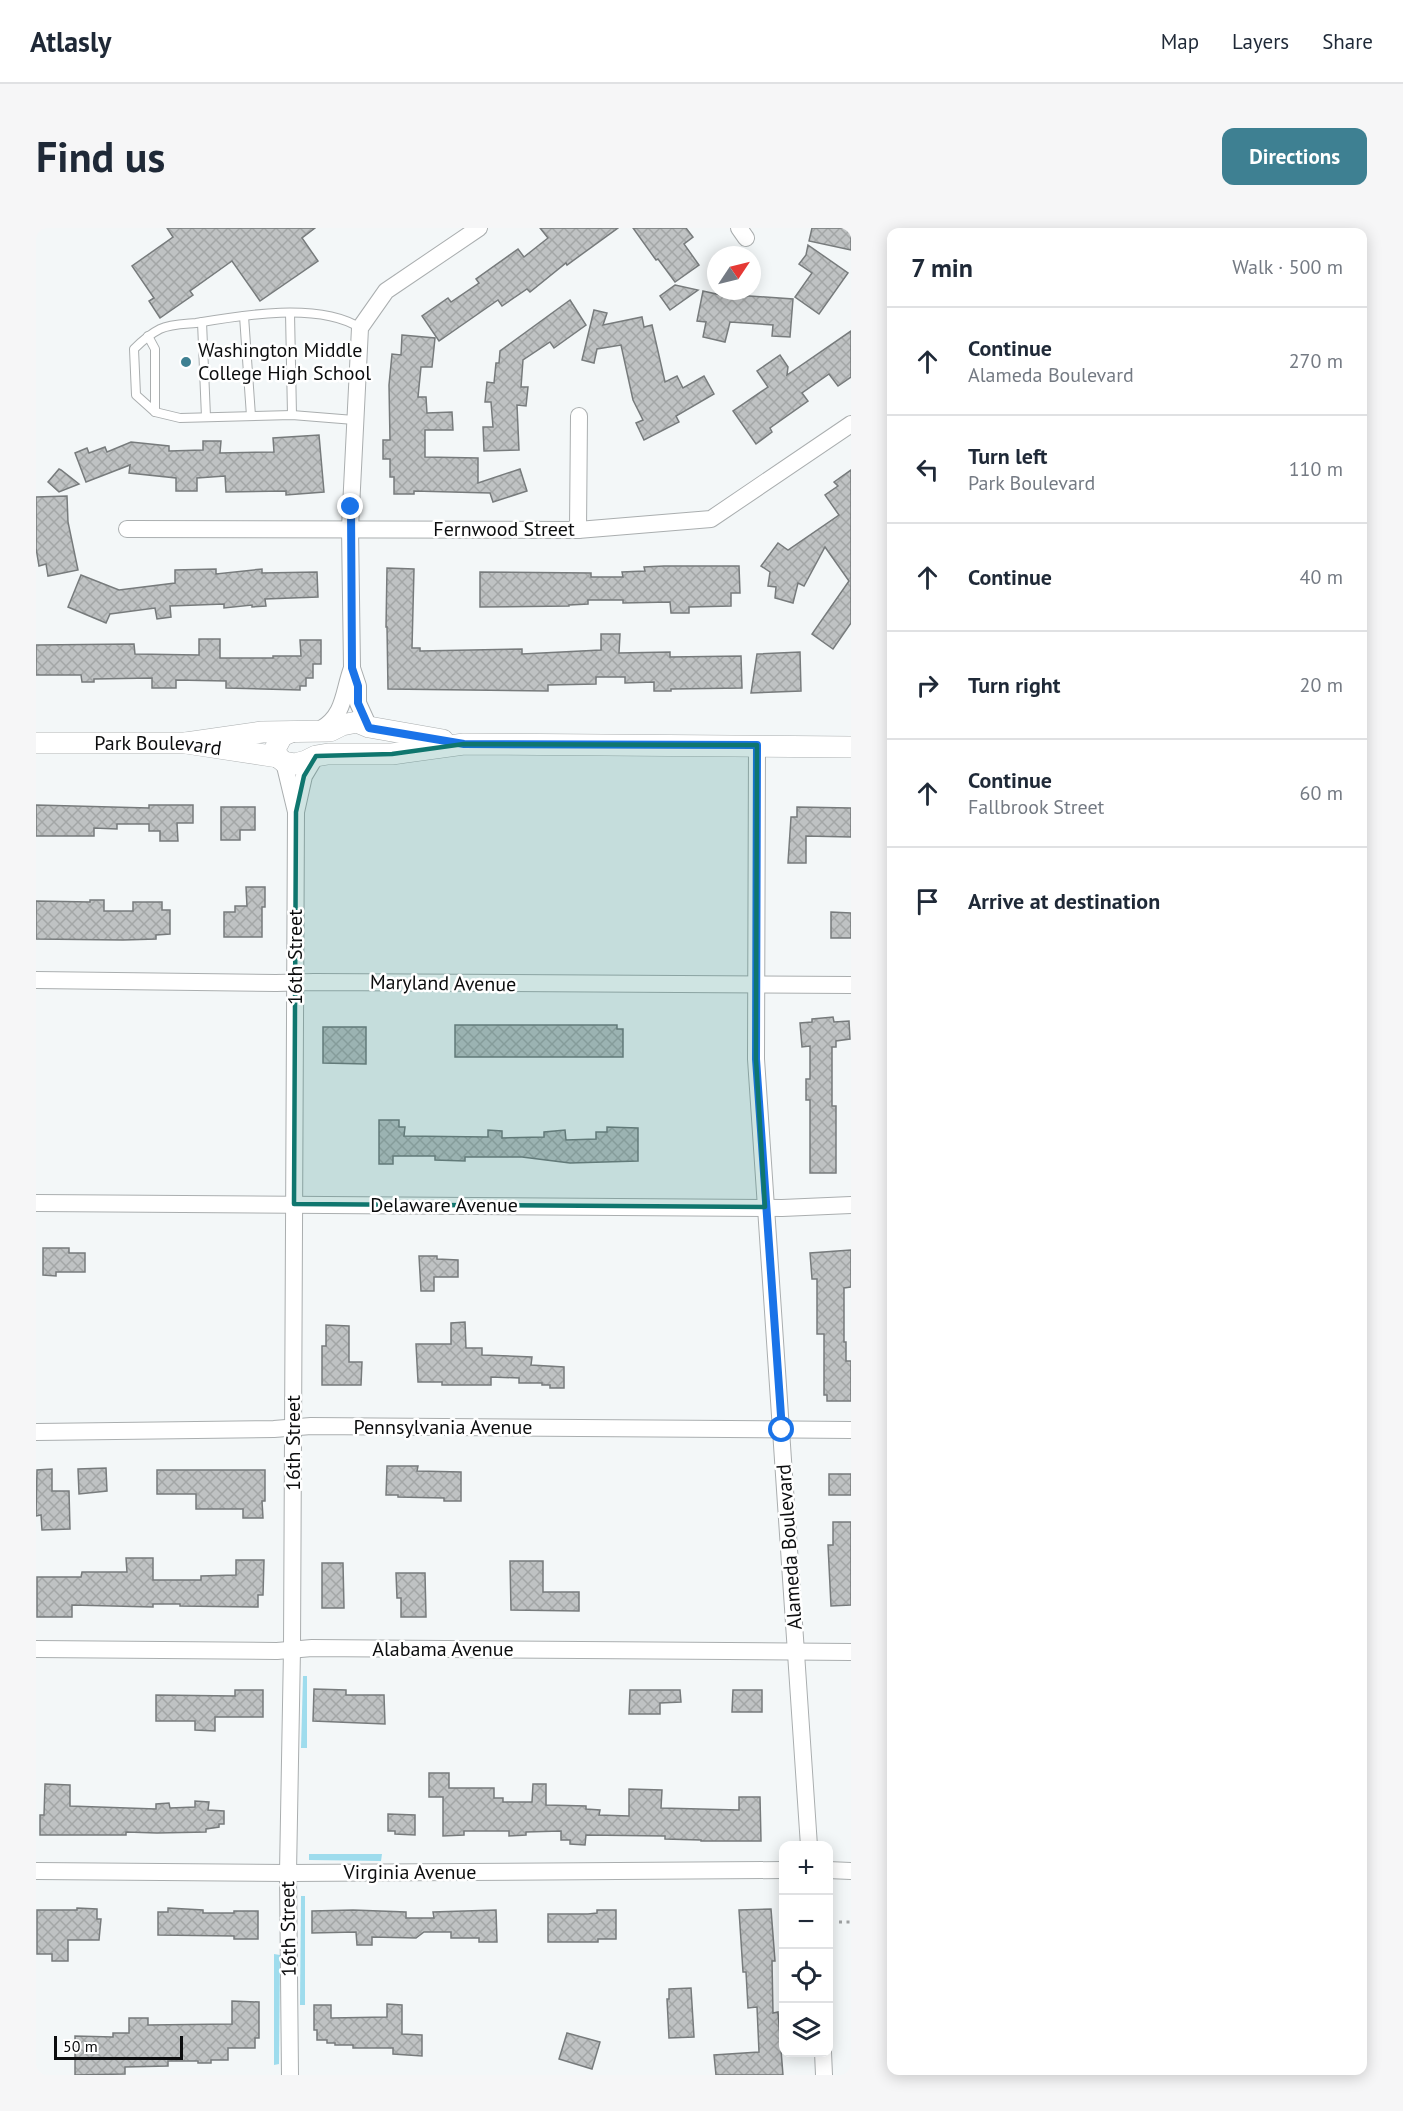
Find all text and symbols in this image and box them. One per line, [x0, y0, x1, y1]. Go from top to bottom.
text: Atlasly [30, 23, 112, 60]
text: Map [1161, 28, 1199, 55]
text: Layers [1232, 28, 1289, 55]
text: Share [1322, 28, 1373, 55]
button: Directions [1222, 128, 1367, 185]
text: Find us [36, 129, 165, 184]
north arrow [707, 246, 761, 300]
text: 7 min [911, 251, 973, 284]
text: Walk · 500 m [1232, 254, 1343, 280]
text: Continue [968, 334, 1052, 362]
place label: Washington Middle College High School [198, 337, 371, 386]
icon: ahead [911, 345, 944, 378]
text: 270 m [1289, 348, 1343, 374]
marker: Washington Middle College High School [179, 355, 193, 369]
text: Alameda Boulevard [968, 362, 1134, 388]
text: Turn left [968, 442, 1048, 470]
icon: left [911, 453, 944, 486]
text: 110 m [1289, 456, 1343, 482]
text: Park Boulevard [968, 470, 1095, 496]
route end [337, 493, 363, 519]
street label: Fernwood Street [433, 516, 575, 542]
icon: ahead [911, 561, 944, 594]
text: Continue [968, 563, 1052, 591]
text: 40 m [1300, 564, 1343, 590]
icon: right [911, 669, 944, 702]
text: Turn right [968, 671, 1060, 699]
text: 20 m [1300, 672, 1343, 698]
street label: Park Boulevard [94, 730, 223, 761]
text: Continue [968, 766, 1052, 794]
icon: ahead [911, 777, 944, 810]
text: 60 m [1300, 780, 1343, 806]
text: Fallbrook Street [968, 794, 1104, 820]
icon: arrive [911, 885, 944, 918]
text: Arrive at destination [968, 887, 1160, 915]
street label: 16th Street [282, 909, 308, 1005]
street label: Maryland Avenue [370, 969, 516, 997]
street label: Delaware Avenue [370, 1192, 518, 1218]
street label: 16th Street [280, 1395, 306, 1491]
street label: Pennsylvania Avenue [353, 1414, 533, 1440]
route start [768, 1416, 794, 1442]
street label: Alameda Boulevard [770, 1463, 808, 1631]
street label: Alabama Avenue [372, 1636, 514, 1662]
map controls [779, 1841, 833, 2057]
button: + [779, 1841, 833, 1895]
street label: Virginia Avenue [343, 1859, 477, 1885]
street label: 16th Street [274, 1881, 302, 1977]
button: − [779, 1895, 833, 1949]
button: locate [779, 1949, 833, 2003]
button: layers [779, 2003, 833, 2057]
scale bar [54, 2033, 183, 2060]
text: 50 m [63, 2036, 98, 2056]

